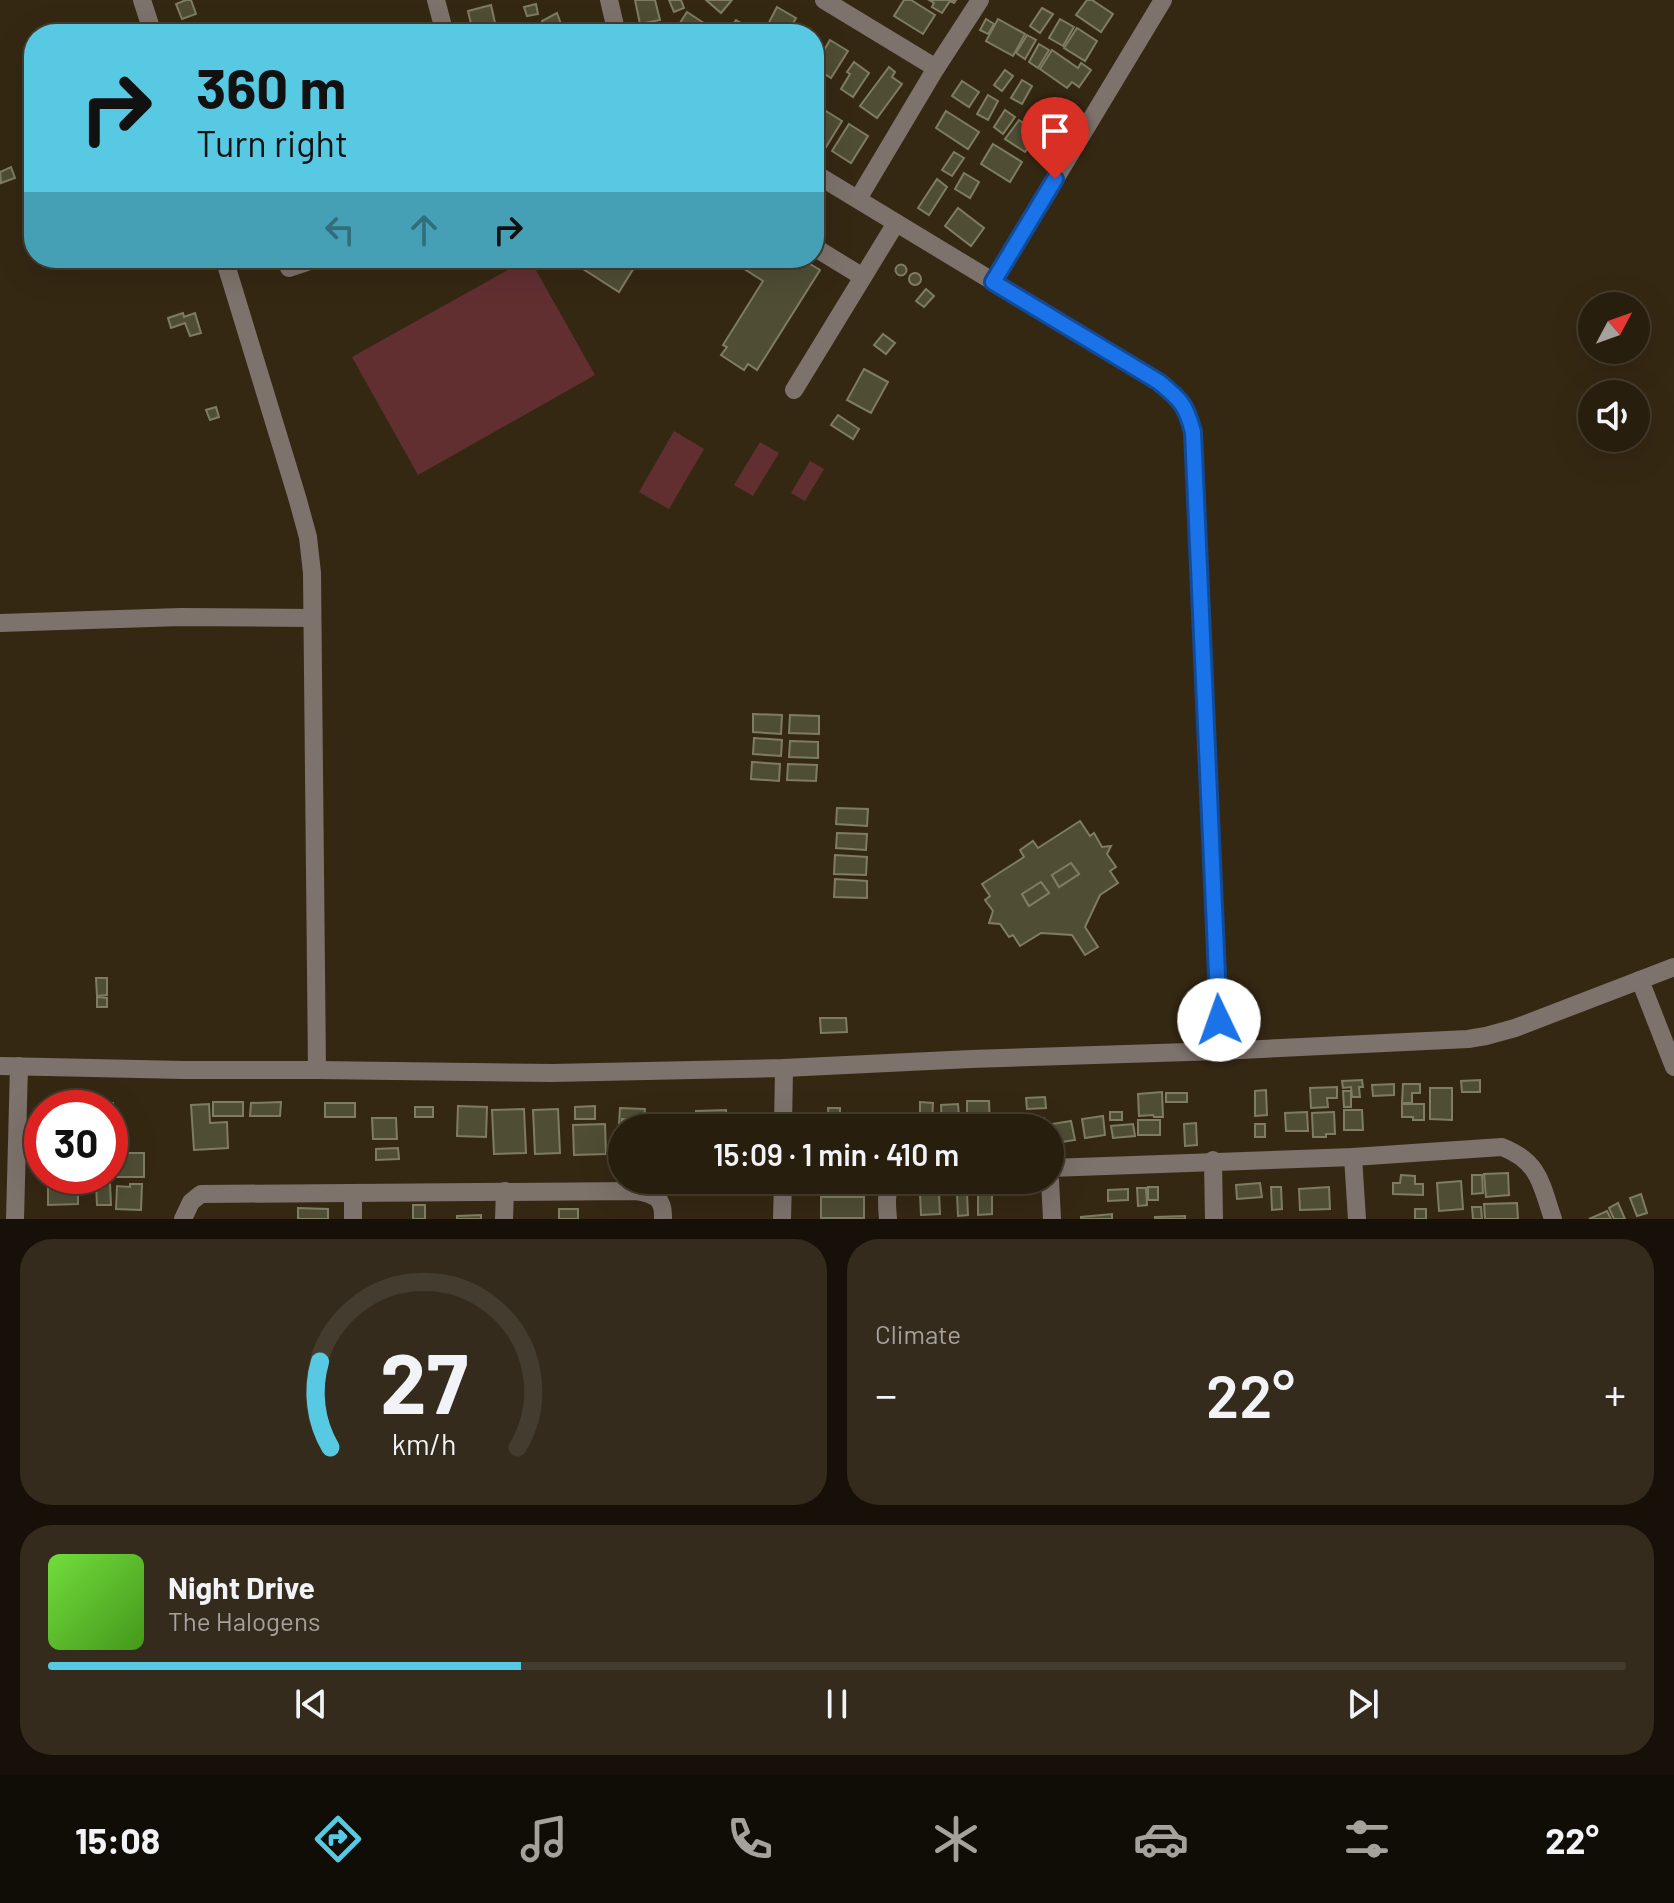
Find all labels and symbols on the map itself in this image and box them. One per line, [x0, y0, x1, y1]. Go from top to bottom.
pin [1021, 97, 1089, 179]
north arrow [1578, 292, 1650, 364]
position arrow [1177, 978, 1261, 1062]
speed limit sign: 30 [24, 1090, 128, 1194]

